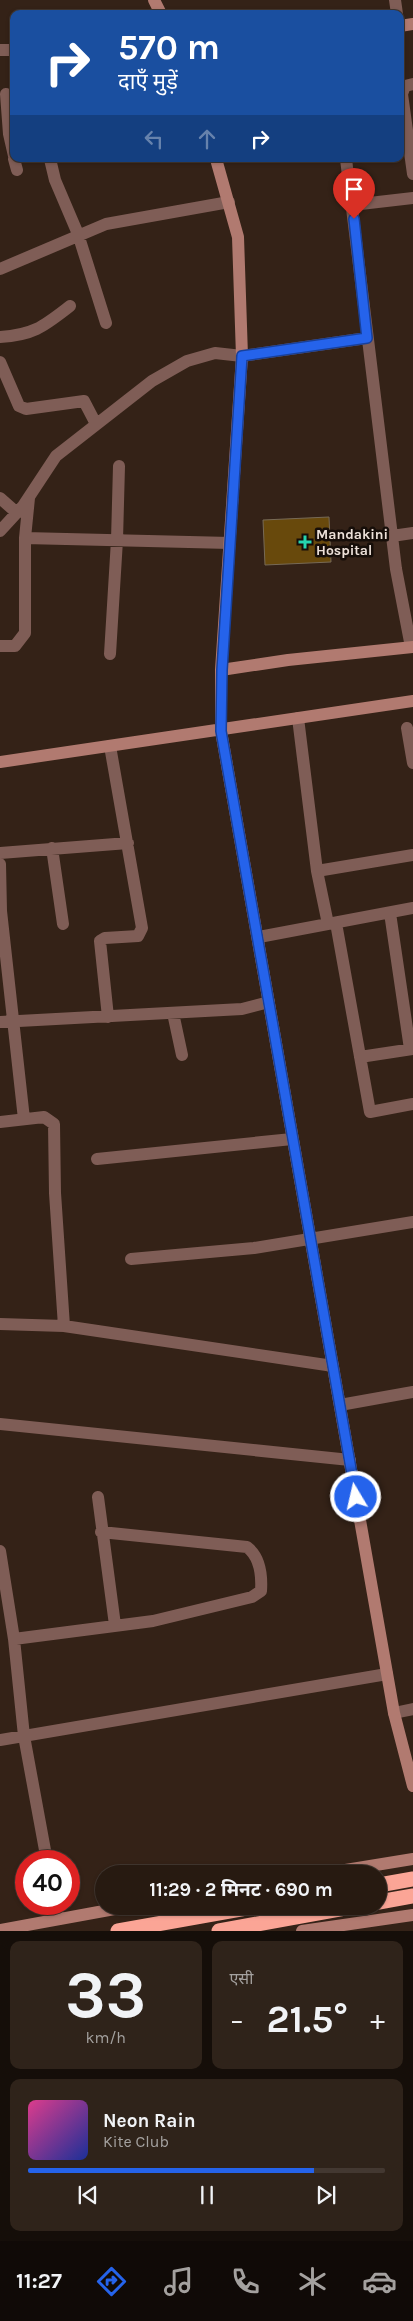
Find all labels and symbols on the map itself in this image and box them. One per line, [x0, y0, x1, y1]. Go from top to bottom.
pin [333, 168, 375, 219]
place label: Mandakini Hospital [316, 526, 388, 559]
marker: Mandakini Hospital [298, 535, 312, 549]
position arrow [329, 1470, 381, 1522]
speed limit sign: 40 [15, 1850, 80, 1915]

